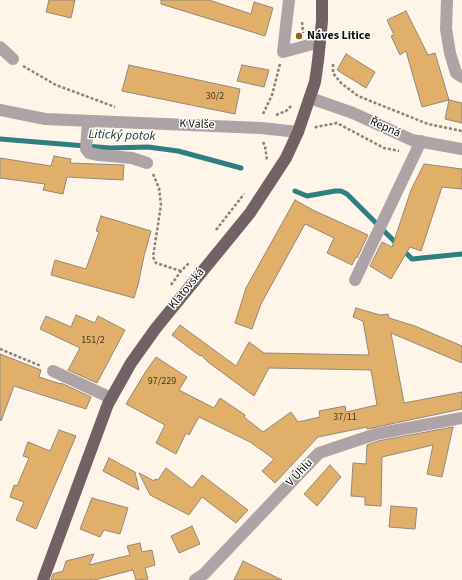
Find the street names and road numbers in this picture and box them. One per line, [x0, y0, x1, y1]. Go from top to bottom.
street label: Řepná [367, 115, 403, 141]
street label: K Valše [179, 117, 215, 133]
street label: Klatovská [166, 266, 208, 312]
street label: V Úhlu [284, 456, 316, 490]

